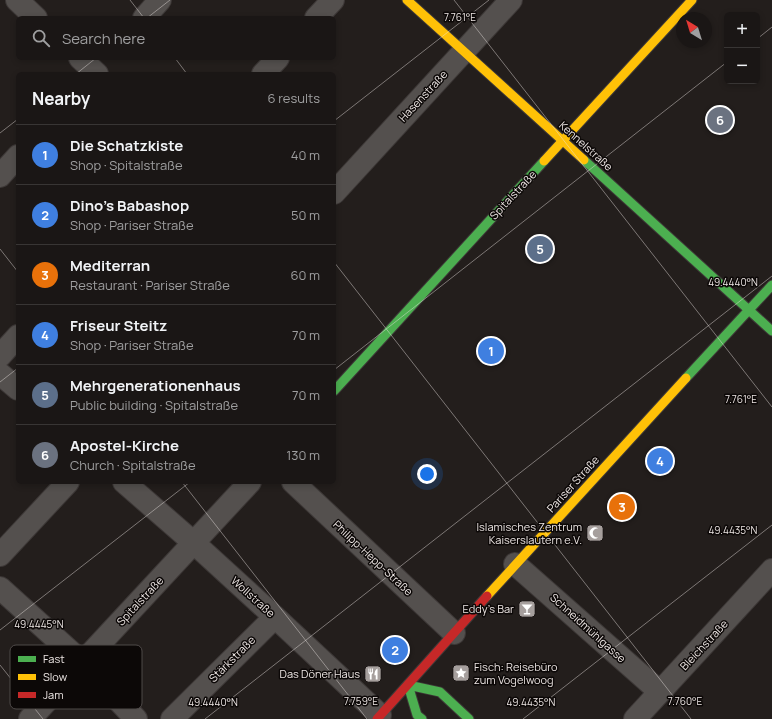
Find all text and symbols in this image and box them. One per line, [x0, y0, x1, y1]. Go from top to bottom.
text: 7.761°E [444, 10, 476, 24]
north arrow [676, 12, 712, 48]
map controls [724, 12, 760, 84]
button: + [724, 12, 760, 48]
search box [16, 16, 336, 60]
icon: search [30, 27, 52, 49]
text: Search here [62, 28, 145, 49]
button: − [724, 48, 760, 84]
street label: Hasenstraße [395, 66, 451, 125]
text: Nearby [32, 87, 90, 110]
text: 6 results [268, 89, 320, 107]
pin: 6 [707, 105, 733, 135]
street label: Kennelstraße [556, 117, 617, 174]
text: Die Schatzkiste [70, 135, 183, 156]
text: 1 [42, 146, 48, 164]
text: 40 m [291, 146, 320, 164]
text: Shop · Spitalstraße [70, 156, 183, 174]
street label: Spitalstraße [486, 166, 540, 222]
text: Dino's Babashop [70, 195, 189, 216]
text: 2 [41, 206, 49, 224]
text: 50 m [291, 206, 320, 224]
text: Shop · Pariser Straße [70, 216, 194, 234]
pin: 5 [527, 234, 553, 264]
text: Mediterran [70, 255, 150, 276]
text: 3 [41, 266, 49, 284]
text: 60 m [290, 266, 320, 284]
text: 49.4440°N [708, 275, 758, 289]
text: Restaurant · Pariser Straße [70, 276, 230, 294]
text: Friseur Steitz [70, 315, 167, 336]
text: 4 [41, 326, 49, 344]
text: 70 m [292, 326, 320, 344]
text: Shop · Pariser Straße [70, 336, 194, 354]
pin: 1 [478, 336, 504, 366]
text: Mehrgenerationenhaus [70, 375, 241, 396]
text: 5 [41, 386, 49, 404]
text: 70 m [292, 386, 320, 404]
text: 7.761°E [725, 392, 757, 406]
text: Public building · Spitalstraße [70, 396, 238, 414]
text: Apostel-Kirche [70, 435, 179, 456]
text: 6 [41, 446, 49, 464]
text: 130 m [286, 446, 320, 464]
pin: 4 [647, 446, 673, 476]
street label: Pariser Straße [543, 452, 602, 515]
text: Church · Spitalstraße [70, 456, 196, 474]
your location [417, 464, 437, 484]
pin: 3 [609, 492, 635, 522]
street label: Philipp-Hepp-Straße [330, 517, 417, 599]
place label: Islamisches Zentrum Kaiserslautern e.V. [476, 519, 582, 547]
mosque icon: Islamisches Zentrum Kaiserslautern e.V. [585, 523, 605, 543]
text: 49.4435°N [709, 523, 758, 537]
street label: Spitalstraße [113, 572, 167, 628]
street label: Wollstraße [228, 573, 279, 621]
street label: Schneidmühlgasse [547, 590, 630, 666]
bar icon: Eddy's Bar [517, 599, 537, 619]
place label: Eddy's Bar [463, 601, 514, 616]
street label: Bleichstraße [676, 616, 731, 673]
text: 49.4445°N [14, 617, 64, 631]
street label: Stärkstraße [205, 632, 258, 685]
pin: 2 [382, 635, 408, 665]
legend [10, 645, 142, 709]
text: Fast [43, 651, 65, 666]
place label: Fisch: Reisebüro zum Vogelwoog [474, 659, 558, 687]
place icon: Fisch: Reisebüro zum Vogelwoog [451, 663, 471, 683]
restaurant icon: Das Döner Haus [363, 664, 383, 684]
place label: Das Döner Haus [280, 666, 360, 681]
text: Slow [43, 669, 68, 684]
text: Jam [43, 687, 64, 702]
text: 7.759°E [344, 694, 378, 708]
text: 7.760°E [668, 694, 703, 708]
text: 49.4440°N [188, 695, 238, 709]
text: 49.4435°N [507, 695, 556, 709]

